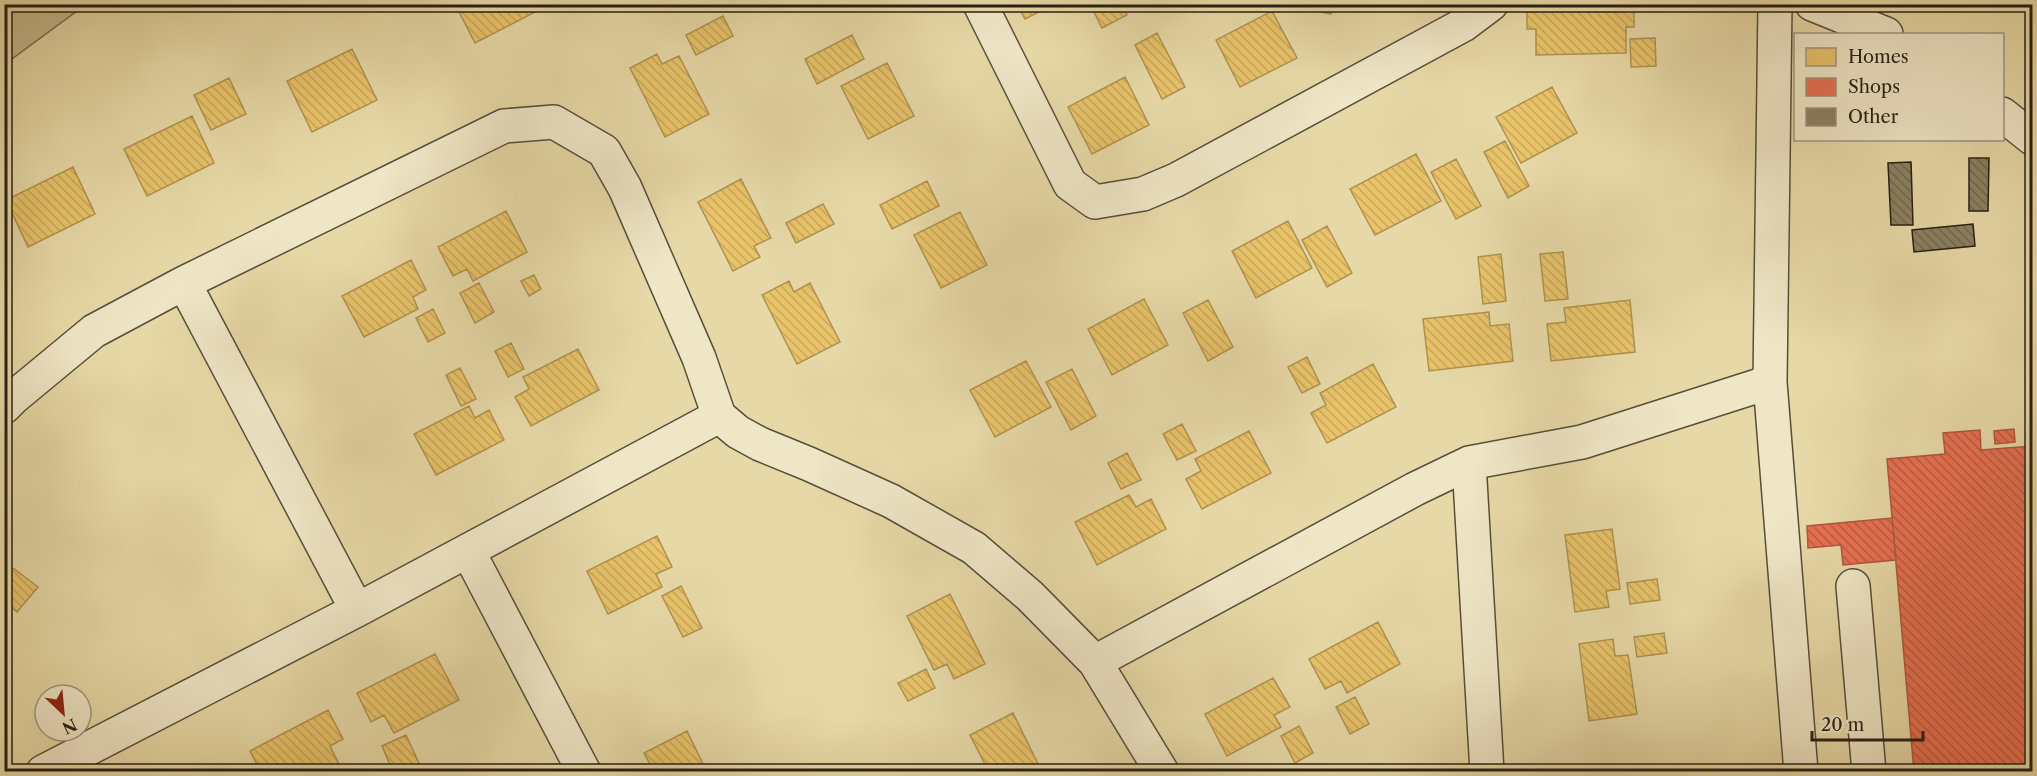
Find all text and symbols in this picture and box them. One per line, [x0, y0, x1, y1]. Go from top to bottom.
legend [1794, 33, 2004, 141]
text: Homes [1848, 46, 1909, 68]
text: Shops [1848, 76, 1900, 98]
text: Other [1848, 106, 1899, 128]
north arrow [33, 683, 93, 743]
scale bar [1812, 704, 1923, 742]
text: N [59, 714, 80, 739]
text: 20 m [1821, 714, 1865, 736]

